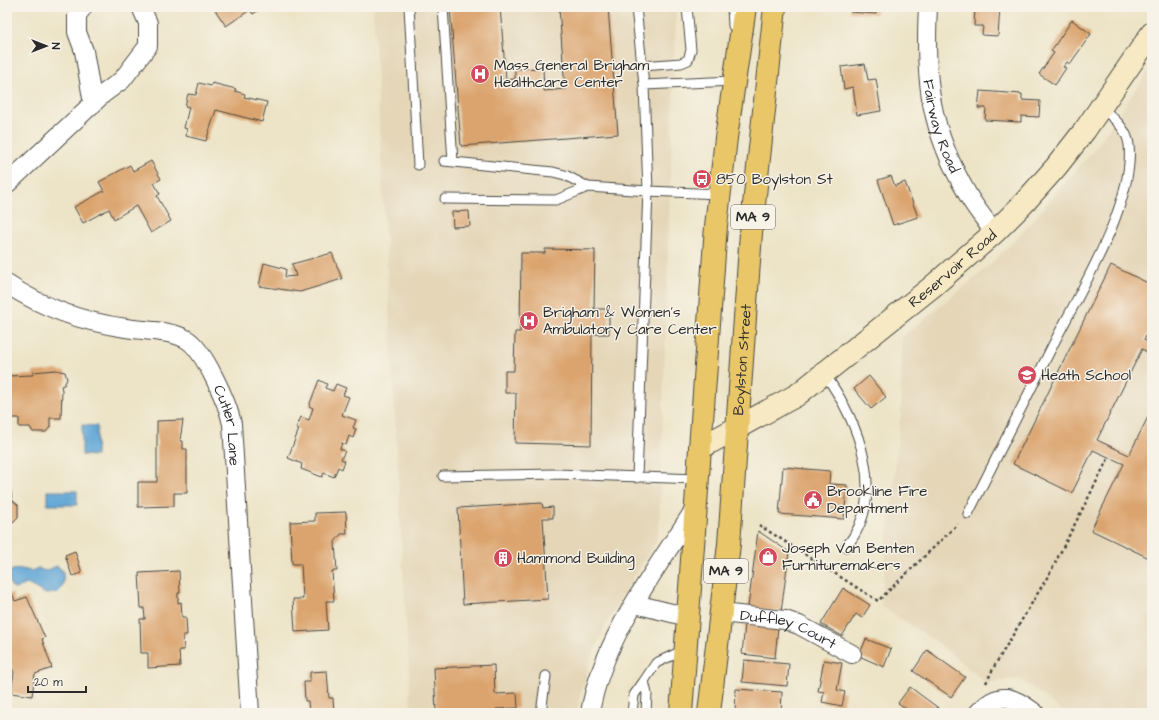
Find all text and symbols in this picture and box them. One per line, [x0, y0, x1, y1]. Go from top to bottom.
north arrow [26, 26, 66, 66]
text: N [48, 43, 63, 50]
place label: Mass General Brigham Healthcare Center [494, 55, 649, 93]
hospital icon: Mass General Brigham Healthcare Center [469, 63, 491, 85]
street label: Fairway Road [918, 78, 965, 177]
bus stop icon: 850 Boylston St [691, 168, 713, 190]
place label: 850 Boylston St [716, 169, 833, 191]
road number: MA 9 [731, 205, 775, 229]
street label: Reservoir Road [904, 225, 1001, 312]
place label: Brigham & Women's Ambulatory Care Center [543, 302, 717, 341]
street label: Boylston Street [728, 303, 756, 416]
hospital icon: Brigham & Women's Ambulatory Care Center [518, 310, 540, 332]
school or university icon: Heath School [1016, 364, 1038, 386]
place label: Heath School [1041, 365, 1131, 386]
street label: Cutler Lane [209, 382, 245, 467]
place label: Brookline Fire Department [827, 481, 927, 519]
public building icon: Brookline Fire Department [802, 489, 824, 511]
place label: Joseph Van Benten Furnituremakers [782, 538, 915, 576]
shop icon: Joseph Van Benten Furnituremakers [757, 546, 779, 568]
building icon: Hammond Building [492, 547, 514, 569]
place label: Hammond Building [517, 548, 635, 570]
road number: MA 9 [704, 559, 748, 583]
street label: Duffley Court [739, 605, 840, 654]
scale bar [28, 668, 86, 694]
text: 20 m [34, 674, 63, 691]

